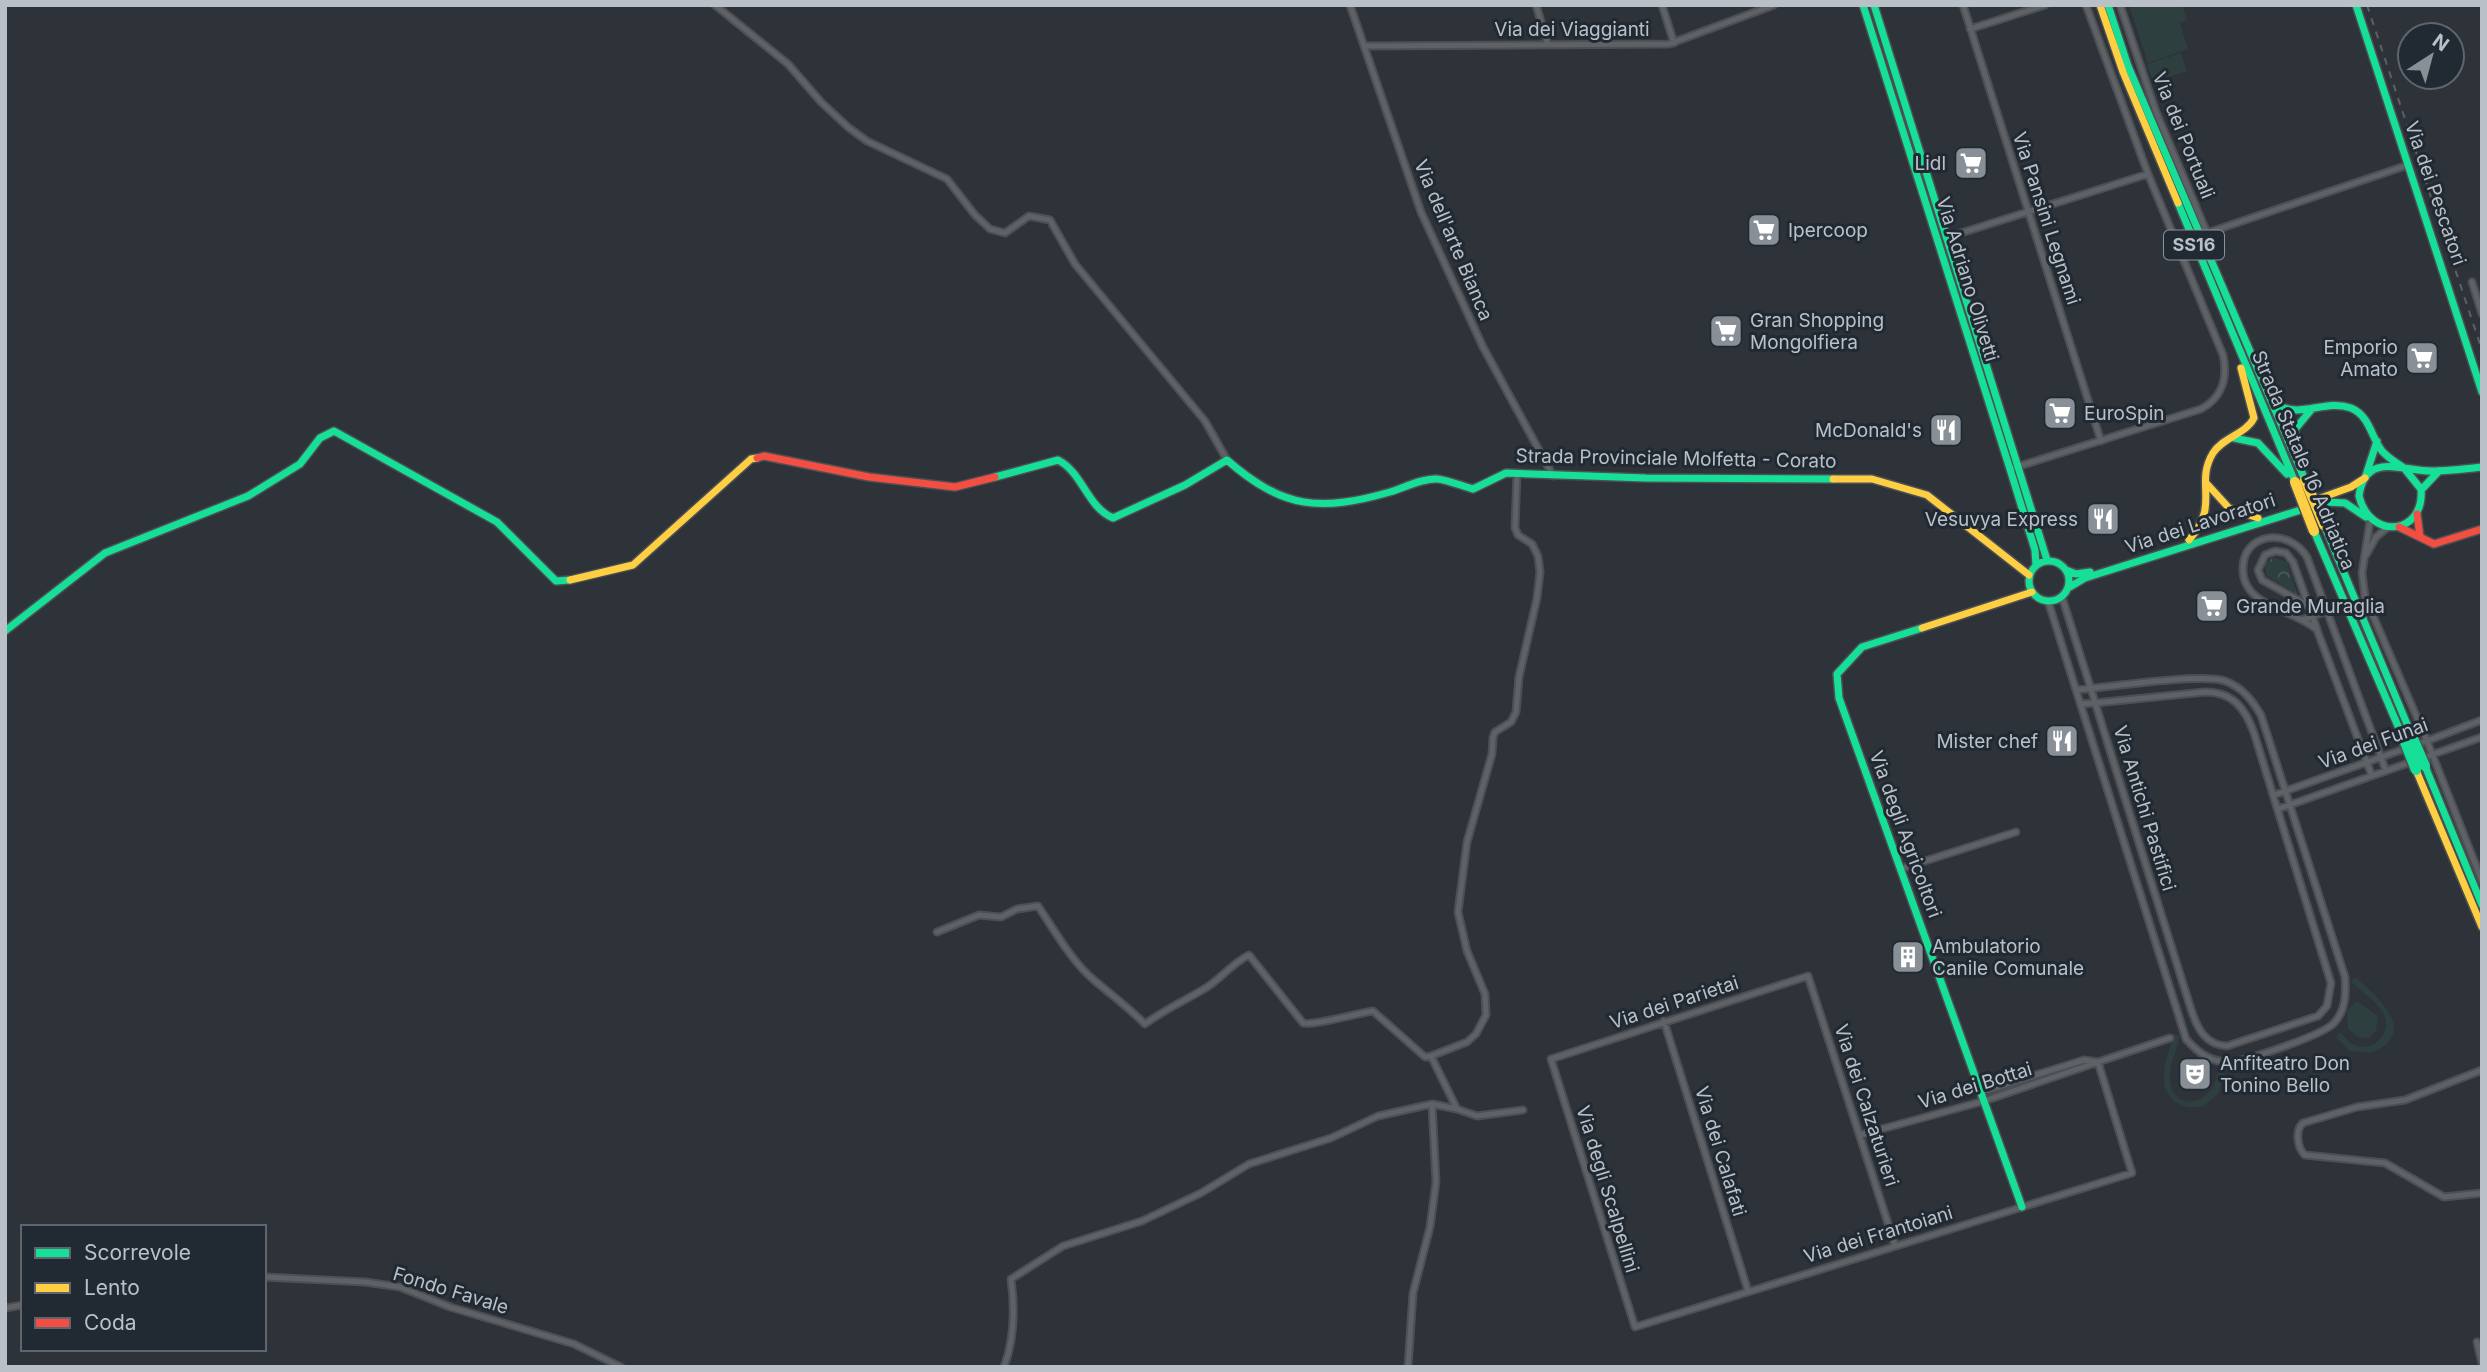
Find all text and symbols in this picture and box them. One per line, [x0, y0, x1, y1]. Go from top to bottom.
street label: Via dei Viaggianti [1494, 18, 1650, 41]
north arrow [2396, 21, 2466, 91]
text: N [2428, 29, 2453, 56]
street label: Via dei Portuali [2148, 68, 2219, 202]
street label: Via dei Pescatori [2400, 118, 2471, 268]
street label: Via Pansini Legnami [2008, 129, 2085, 307]
supermarket icon: Lidl [1952, 144, 1990, 182]
place label: Lidl [1914, 152, 1946, 175]
street label: Via dell'arte Bianca [1409, 156, 1498, 324]
street label: Via Adriano Olivetti [1932, 194, 2003, 364]
supermarket icon: Ipercoop [1745, 211, 1783, 249]
place label: Ipercoop [1788, 219, 1868, 242]
road number: SS16 [2164, 230, 2224, 260]
place label: Gran Shopping Mongolfiera [1750, 309, 1884, 354]
supermarket icon: Gran Shopping Mongolfiera [1707, 312, 1745, 350]
place label: Emporio Amato [2323, 336, 2398, 381]
supermarket icon: Emporio Amato [2403, 339, 2441, 377]
street label: Strada Statale 16 Adriatica [2247, 347, 2360, 573]
supermarket icon: EuroSpin [2041, 394, 2079, 432]
place label: EuroSpin [2084, 402, 2165, 425]
restaurant icon: McDonald's [1927, 411, 1965, 449]
place label: McDonald's [1815, 419, 1922, 442]
street label: Strada Provinciale Molfetta - Corato [1515, 444, 1837, 473]
street label: Via dei Lavoratori [2122, 488, 2278, 559]
restaurant icon: Vesuvya Express [2084, 500, 2122, 538]
place label: Vesuvya Express [1925, 508, 2078, 531]
supermarket icon: Grande Muraglia [2193, 587, 2231, 625]
place label: Grande Muraglia [2236, 595, 2385, 618]
street label: Via dei Funai [2315, 713, 2431, 774]
restaurant icon: Mister chef [2043, 722, 2081, 760]
street label: Via Antichi Pastifici [2108, 723, 2181, 894]
place label: Mister chef [1936, 730, 2038, 753]
street label: Via degli Agricoltori [1865, 748, 1946, 921]
place label: Ambulatorio Canile Comunale [1932, 935, 2084, 980]
building icon: Ambulatorio Canile Comunale [1889, 938, 1927, 976]
street label: Via dei Parietai [1607, 971, 1741, 1034]
street label: Via dei Calzaturieri [1829, 1021, 1904, 1189]
place label: Anfiteatro Don Tonino Bello [2220, 1052, 2350, 1097]
theatre icon: Anfiteatro Don Tonino Bello [2176, 1055, 2214, 1093]
street label: Via dei Bottai [1916, 1057, 2035, 1114]
street label: Via dei Calafati [1690, 1084, 1751, 1219]
street label: Via degli Scalpellini [1571, 1103, 1644, 1275]
street label: Via dei Frantoiani [1801, 1201, 1955, 1268]
legend [21, 1225, 266, 1351]
text: Scorrevole [84, 1240, 191, 1265]
street label: Fondo Favale [390, 1262, 511, 1319]
text: Lento [84, 1275, 140, 1300]
text: Coda [84, 1310, 137, 1335]

